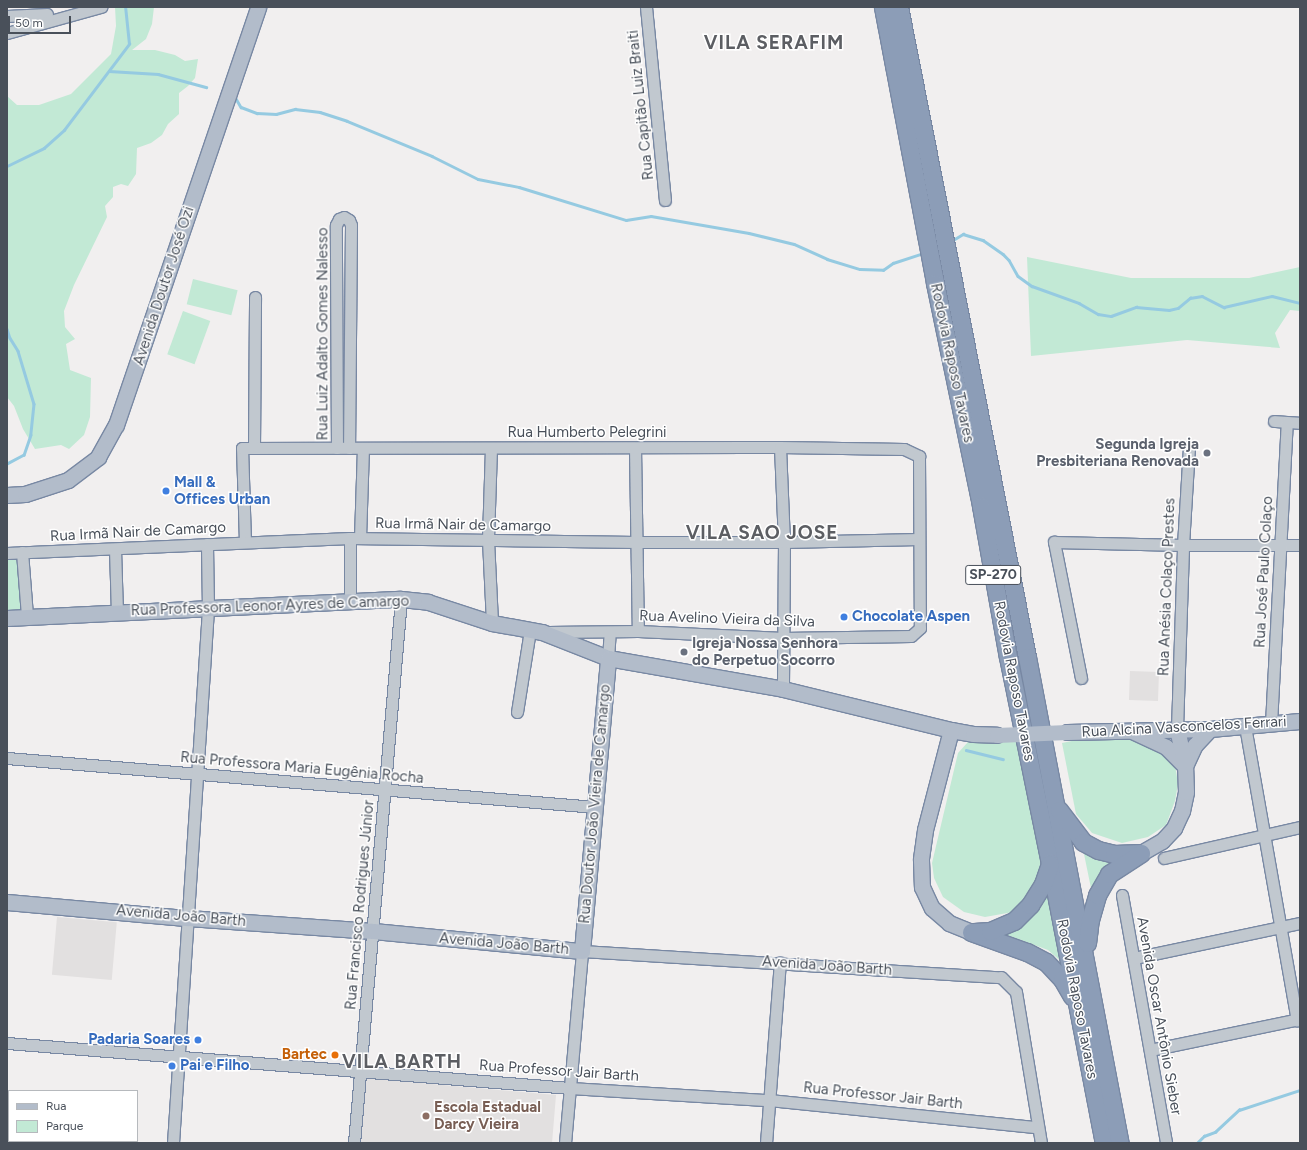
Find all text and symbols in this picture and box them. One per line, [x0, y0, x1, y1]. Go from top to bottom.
scale bar [10, 8, 73, 34]
text: 50 m [15, 16, 43, 30]
street label: Rua Capitão Luiz Braiti [624, 29, 658, 181]
district label: VILA SERAFIM [704, 32, 844, 54]
street label: Avenida Doutor José Ozi [130, 204, 198, 368]
street label: Rua Luiz Adalto Gomes Nalesso [314, 228, 332, 440]
street label: Rodovia Raposo Tavares [926, 282, 978, 444]
street label: Rua Humberto Pelegrini [507, 424, 667, 442]
place label: Segunda Igreja Presbiteriana Renovada [1036, 435, 1199, 470]
marker: Segunda Igreja Presbiteriana Renovada [1202, 448, 1212, 458]
place label: Mall & Offices Urban [174, 473, 270, 508]
marker: Mall & Offices Urban [161, 486, 171, 496]
street label: Rua José Paulo Colaço [1251, 496, 1277, 648]
street label: Rua Anésia Colaço Prestes [1155, 498, 1179, 676]
street label: Rua Irmã Nair de Camargo [375, 514, 551, 536]
street label: Rua Irmã Nair de Camargo [50, 518, 226, 546]
district label: VILA SAO JOSE [686, 522, 838, 544]
road number: SP-270 [965, 563, 1021, 587]
street label: Rua Professora Leonor Ayres de Camargo [130, 592, 410, 620]
street label: Rodovia Raposo Tavares [990, 600, 1038, 762]
street label: Rua Avelino Vieira da Silva [639, 607, 815, 631]
place label: Chocolate Aspen [852, 608, 970, 626]
marker: Chocolate Aspen [839, 612, 849, 622]
place label: Igreja Nossa Senhora do Perpetuo Socorro [692, 634, 838, 669]
marker: Igreja Nossa Senhora do Perpetuo Socorro [679, 647, 689, 657]
street label: Rua Doutor João Vieira de Camargo [576, 684, 614, 924]
street label: Rua Alcina Vasconcelos Ferrari [1081, 713, 1287, 741]
street label: Rua Professora Maria Eugênia Rocha [180, 748, 424, 788]
street label: Rua Francisco Rodrigues Júnior [342, 799, 378, 1011]
street label: Avenida João Barth [115, 901, 247, 931]
street label: Avenida Oscar Antônio Sieber [1133, 915, 1185, 1117]
street label: Rodovia Raposo Tavares [1053, 918, 1101, 1080]
street label: Avenida João Barth [438, 929, 570, 959]
street label: Avenida João Barth [761, 952, 893, 980]
place label: Padaria Soares [88, 1031, 190, 1049]
marker: Padaria Soares [193, 1035, 203, 1045]
place label: Bartec [282, 1046, 327, 1064]
marker: Bartec [330, 1050, 340, 1060]
district label: VILA BARTH [342, 1051, 462, 1073]
street label: Rua Professor Jair Barth [478, 1056, 640, 1086]
place label: Pai e Filho [180, 1057, 249, 1075]
marker: Pai e Filho [167, 1061, 177, 1071]
street label: Rua Professor Jair Barth [802, 1079, 964, 1113]
legend [8, 1090, 138, 1142]
place label: Escola Estadual Darcy Vieira [434, 1098, 541, 1133]
text: Rua [46, 1099, 66, 1113]
marker: Escola Estadual Darcy Vieira [421, 1111, 431, 1121]
text: Parque [46, 1119, 83, 1133]

